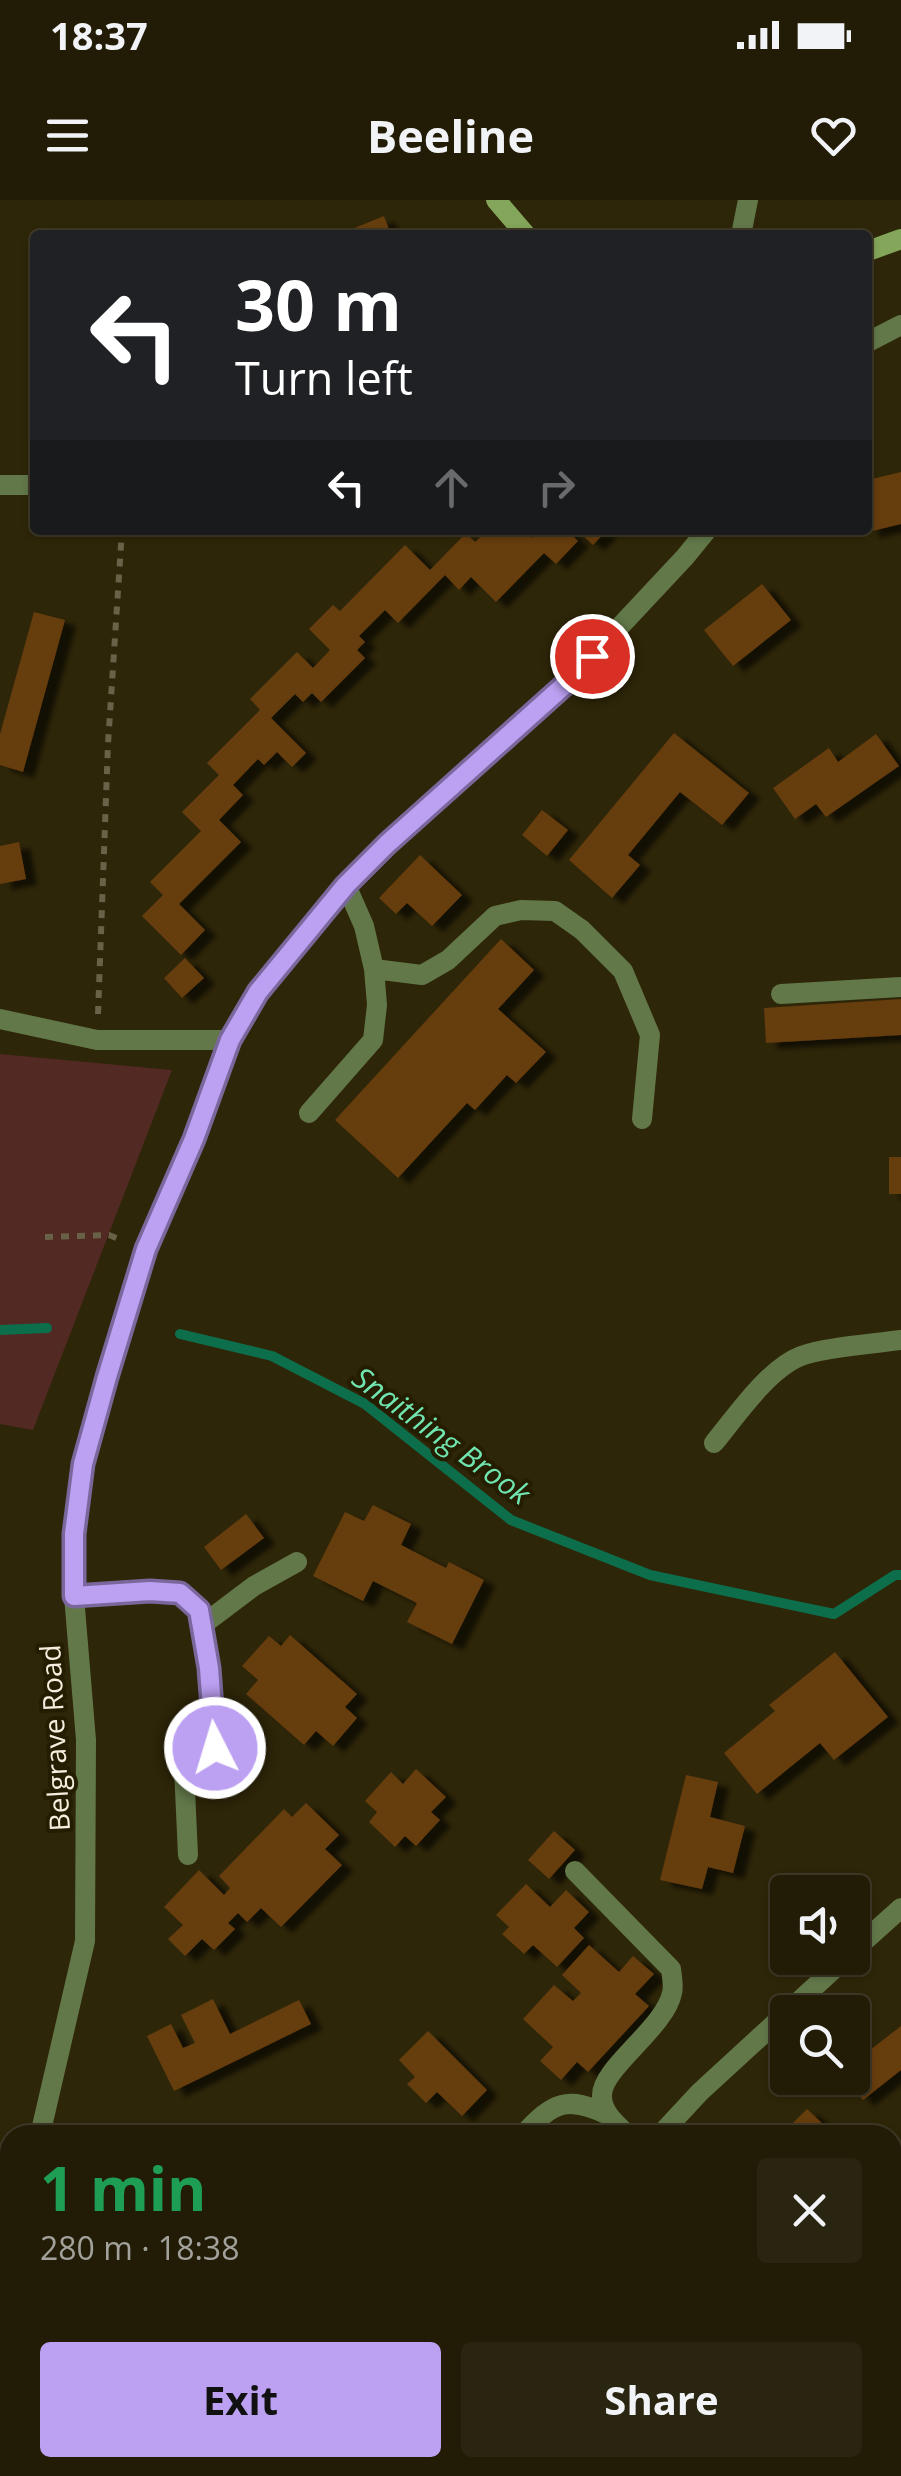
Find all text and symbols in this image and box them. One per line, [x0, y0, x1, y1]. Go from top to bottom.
text: 18:37 [50, 9, 148, 61]
text: Beeline [367, 105, 534, 166]
icon: menu [40, 108, 95, 163]
icon: heart [806, 108, 861, 163]
text: 30 m [235, 256, 402, 352]
icon: left [70, 270, 200, 400]
text: Turn left [235, 347, 413, 408]
icon: left [319, 460, 374, 515]
icon: ahead [424, 460, 479, 515]
icon: right [529, 460, 584, 515]
pin [550, 614, 635, 699]
icon: arrive [565, 629, 620, 684]
water label: Snaithing Brook [345, 1357, 540, 1514]
street label: Belgrave Road [30, 1644, 78, 1832]
position arrow [163, 1696, 267, 1800]
map controls [770, 1875, 870, 2095]
button: sound [770, 1875, 870, 1975]
button: search [770, 1995, 870, 2095]
text: 1 min [40, 2147, 207, 2229]
button: close [757, 2158, 862, 2263]
text: 280 m · 18:38 [40, 2226, 239, 2269]
button: Exit [40, 2342, 441, 2457]
button: Share [461, 2342, 862, 2457]

